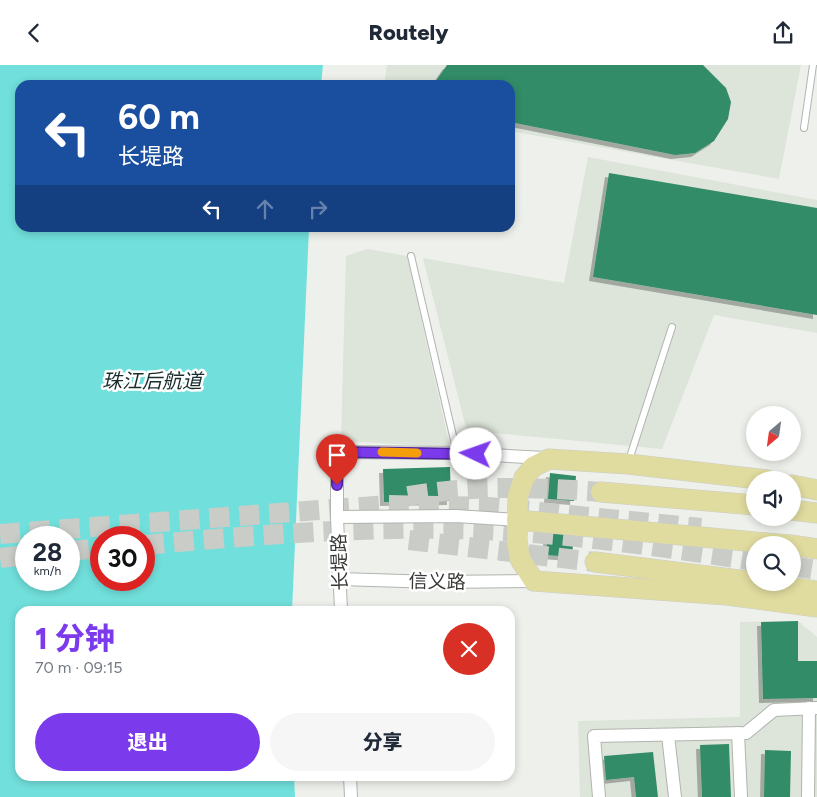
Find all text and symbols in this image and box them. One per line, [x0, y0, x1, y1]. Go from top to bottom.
icon: back [20, 19, 48, 47]
text: Routely [369, 19, 448, 46]
icon: share [769, 19, 797, 47]
text: 60 m [118, 96, 200, 138]
icon: left [35, 100, 100, 165]
text: 长堤路 [118, 143, 184, 170]
icon: left [198, 195, 226, 223]
icon: ahead [251, 195, 279, 223]
icon: right [304, 195, 332, 223]
water label: 珠江后航道 [102, 369, 205, 393]
north arrow [746, 406, 801, 461]
map controls [746, 406, 801, 591]
position arrow [449, 427, 501, 479]
pin [316, 434, 358, 485]
icon: arrive [323, 441, 351, 469]
button: sound [746, 471, 801, 526]
speed limit sign: 30 [90, 526, 155, 591]
street label: 长堤路 [327, 533, 352, 591]
button: search [746, 536, 801, 591]
text: 28 [33, 537, 62, 567]
text: km/h [34, 564, 61, 578]
street label: 信义路 [408, 570, 466, 593]
text: 1 分钟 [35, 620, 115, 657]
button: close [443, 623, 495, 675]
text: 70 m · 09:15 [35, 658, 123, 677]
button: 退出 [35, 713, 260, 771]
button: 分享 [270, 713, 495, 771]

